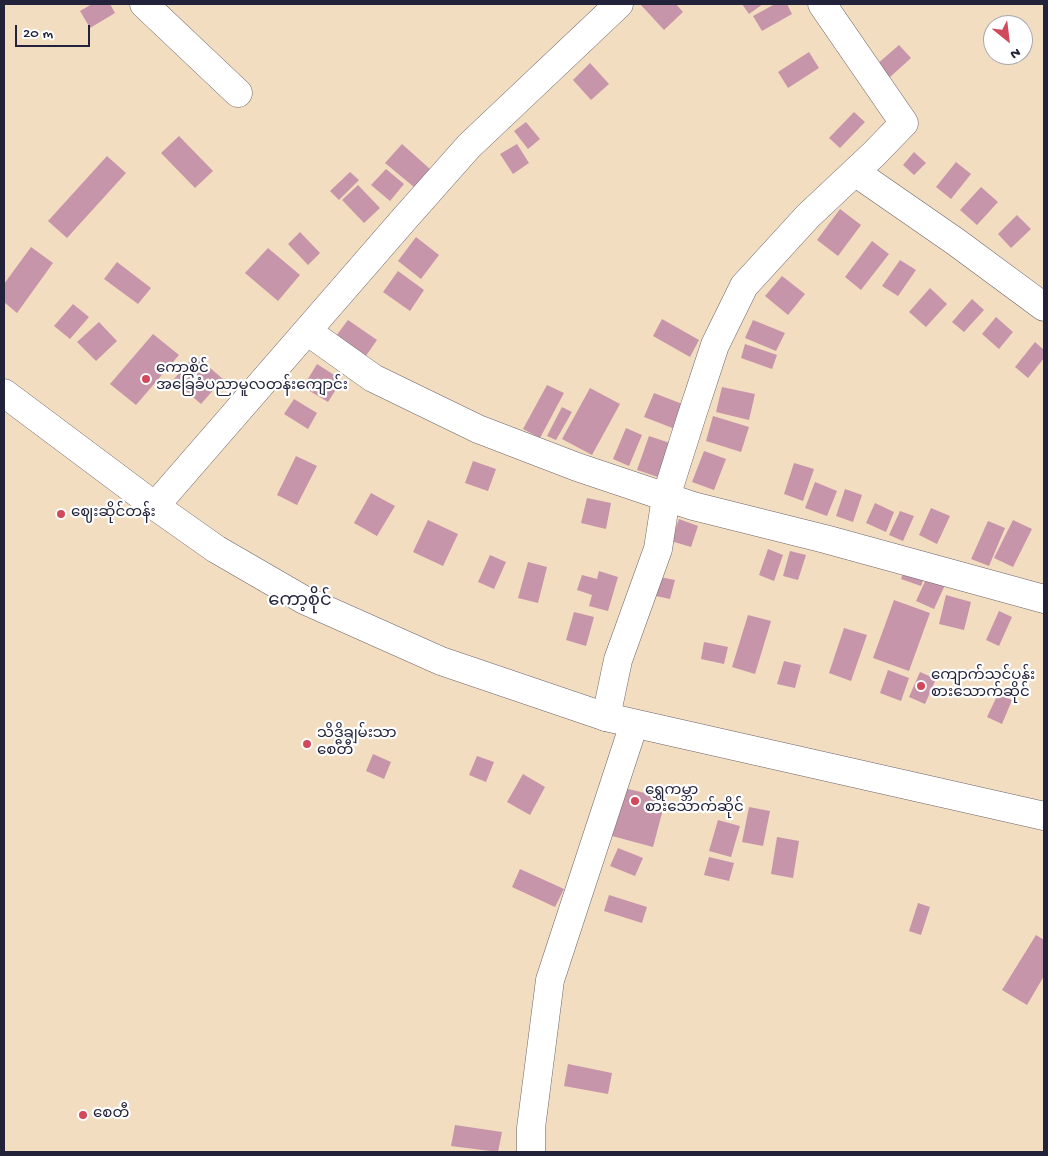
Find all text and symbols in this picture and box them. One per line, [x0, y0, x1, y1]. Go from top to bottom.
scale bar [18, 15, 92, 47]
north arrow [983, 15, 1033, 65]
text: 20 m [23, 25, 53, 43]
text: N [1007, 43, 1023, 62]
place label: ကော့စိုင် အခြေခံပညာမူလတန်းကျောင်း [156, 361, 348, 396]
marker: ကော့စိုင် အခြေခံပညာမူလတန်းကျောင်း [140, 373, 152, 385]
place label: ဈေးဆိုင်တန်း [71, 505, 156, 523]
marker: ဈေးဆိုင်တန်း [55, 508, 67, 520]
district label: ကော့စိုင် [268, 591, 332, 613]
place label: ကျောက်သင်ပုန်း စားသောက်ဆိုင် [931, 668, 1035, 703]
marker: ကျောက်သင်ပုန်း စားသောက်ဆိုင် [915, 680, 927, 692]
place label: သိဒ္ဓိချမ်းသာ စေတီ [317, 726, 397, 761]
marker: သိဒ္ဓိချမ်းသာ စေတီ [301, 738, 313, 750]
place label: ရွှေကမ္ဘာ စားသောက်ဆိုင် [645, 783, 744, 818]
marker: ရွှေကမ္ဘာ စားသောက်ဆိုင် [629, 795, 641, 807]
place label: စေတီ [93, 1106, 129, 1124]
marker: စေတီ [77, 1109, 89, 1121]

